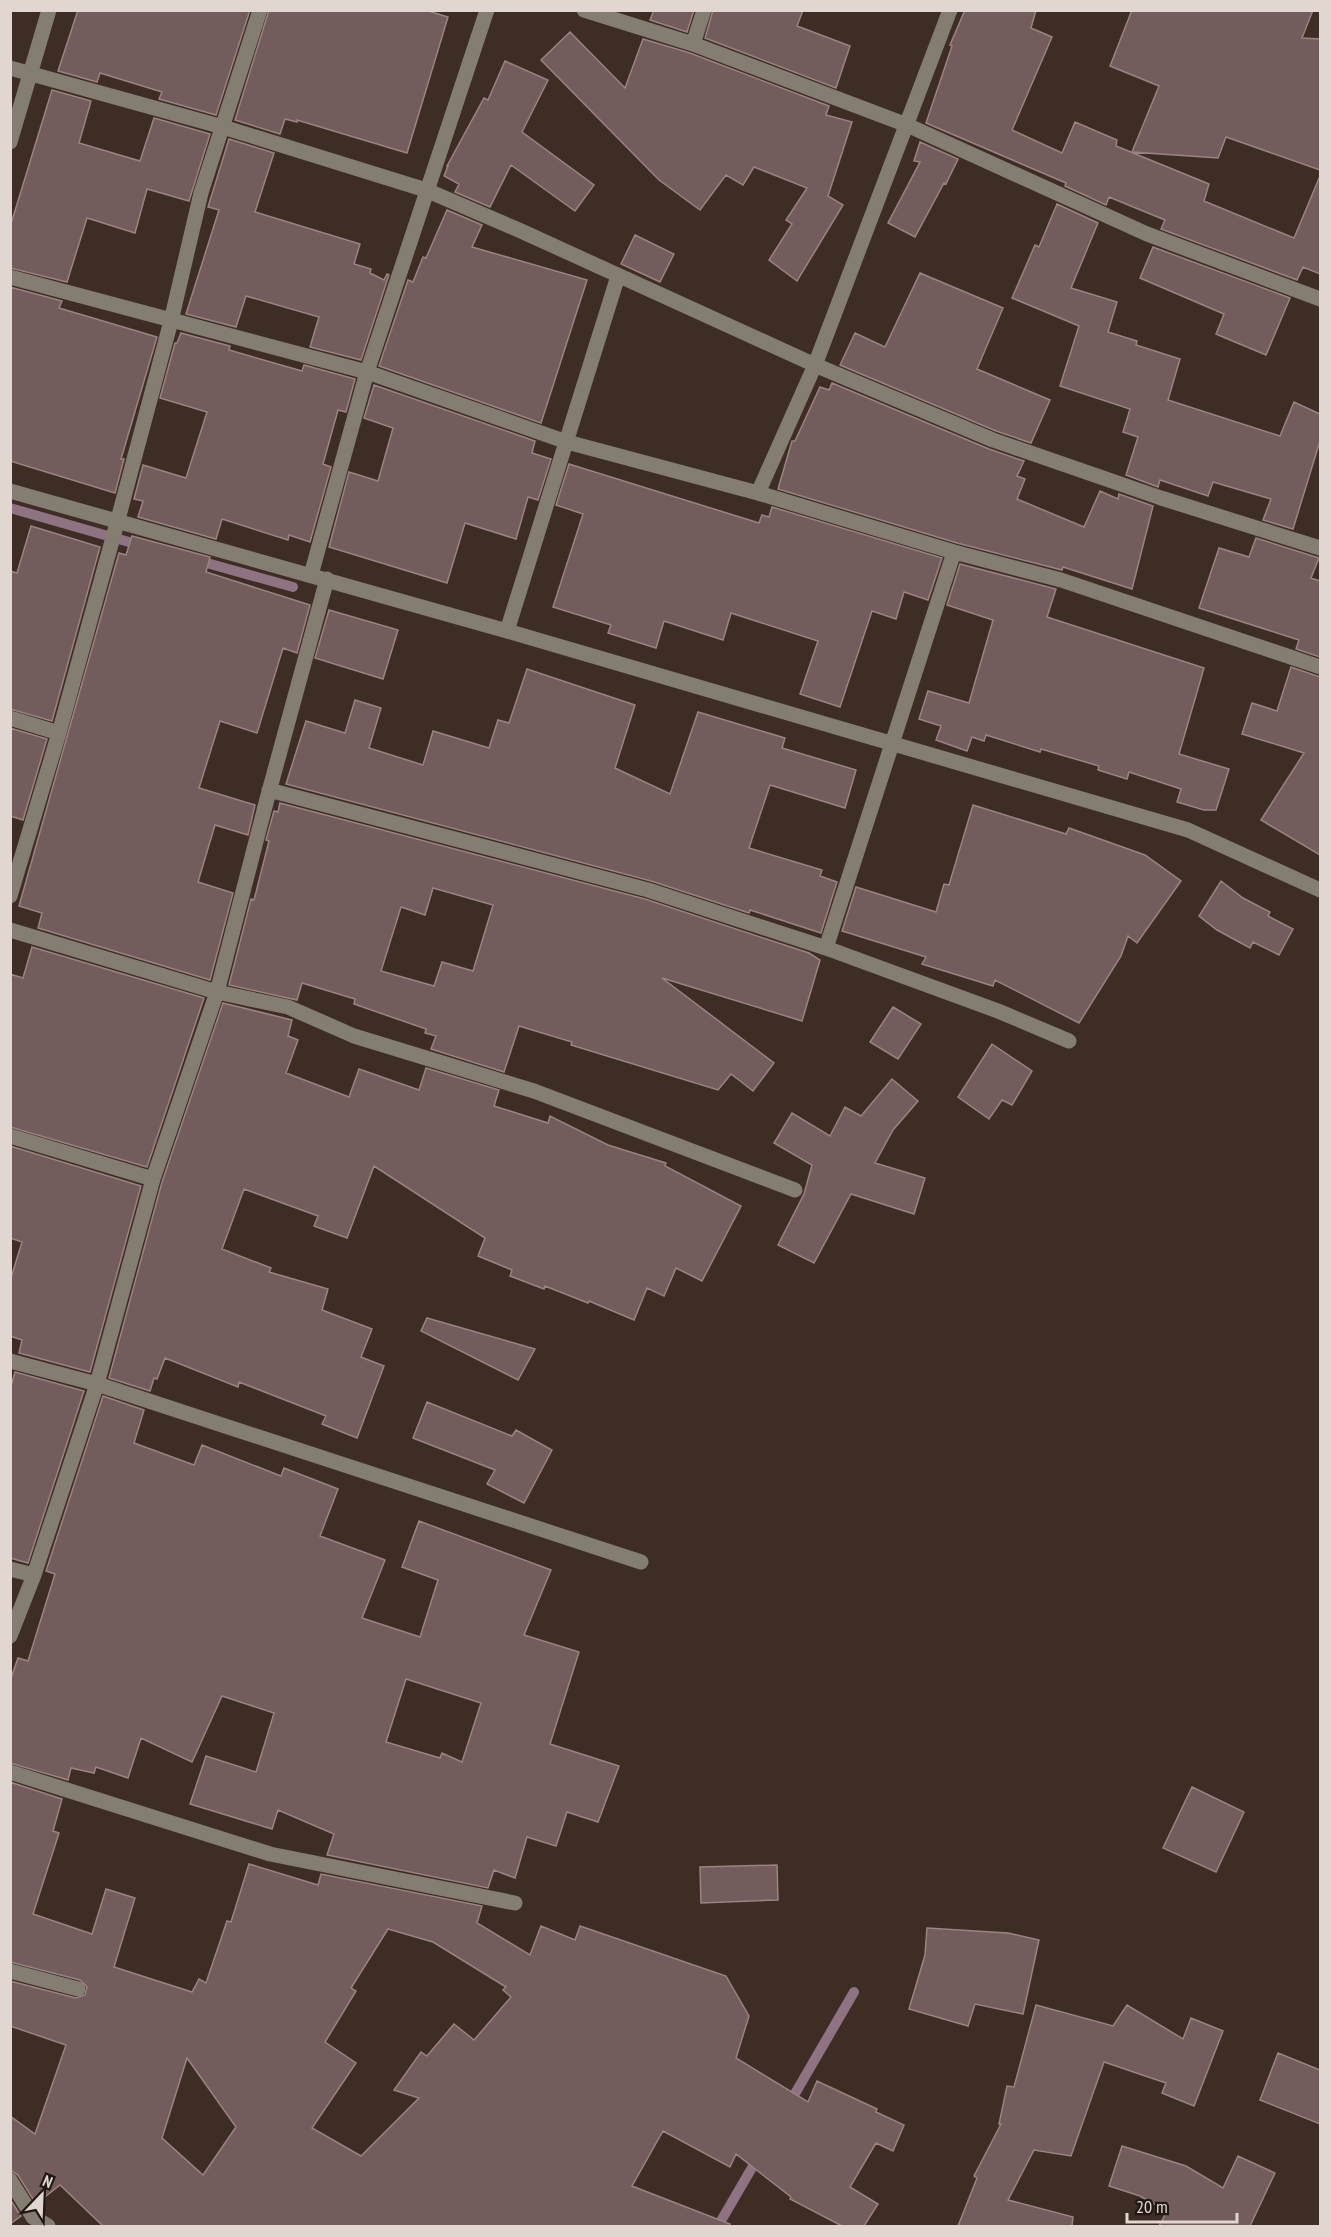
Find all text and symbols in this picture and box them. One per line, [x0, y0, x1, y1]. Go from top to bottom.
north arrow [12, 2165, 72, 2225]
text: N [40, 2170, 56, 2192]
scale bar [1127, 2186, 1236, 2224]
text: 20 m [1136, 2195, 1168, 2218]

